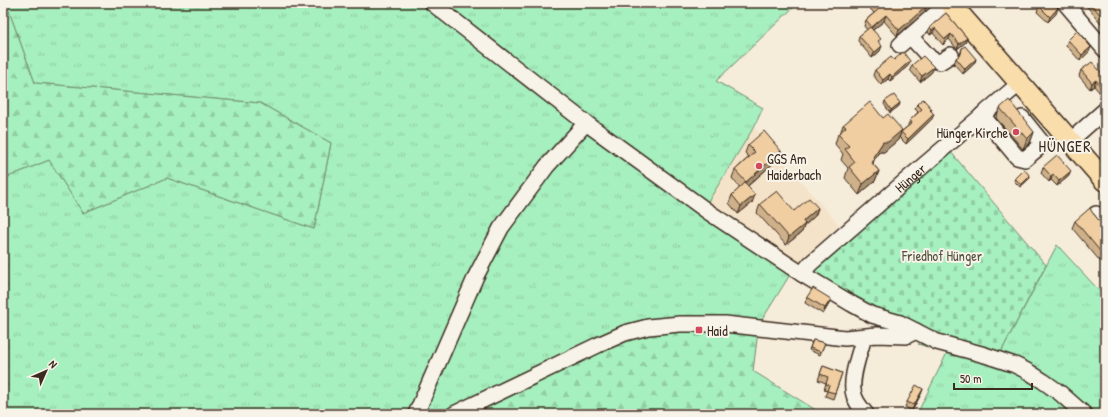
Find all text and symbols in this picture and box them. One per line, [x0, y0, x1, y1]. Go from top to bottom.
place label: Hünger Kirche [936, 123, 1008, 143]
marker: Hünger Kirche [1011, 127, 1021, 137]
district label: HÜNGER [1039, 135, 1091, 157]
place label: GGS Am Haiderbach [767, 149, 821, 184]
street label: Hünger [890, 158, 930, 196]
marker: GGS Am Haiderbach [754, 161, 764, 171]
park label: Friedhof Hünger [901, 246, 983, 266]
place label: Haid [707, 321, 728, 340]
marker: Haid [694, 325, 704, 335]
north arrow [26, 351, 66, 391]
text: N [46, 357, 60, 371]
scale bar [954, 365, 1032, 391]
text: 50 m [960, 370, 981, 387]

